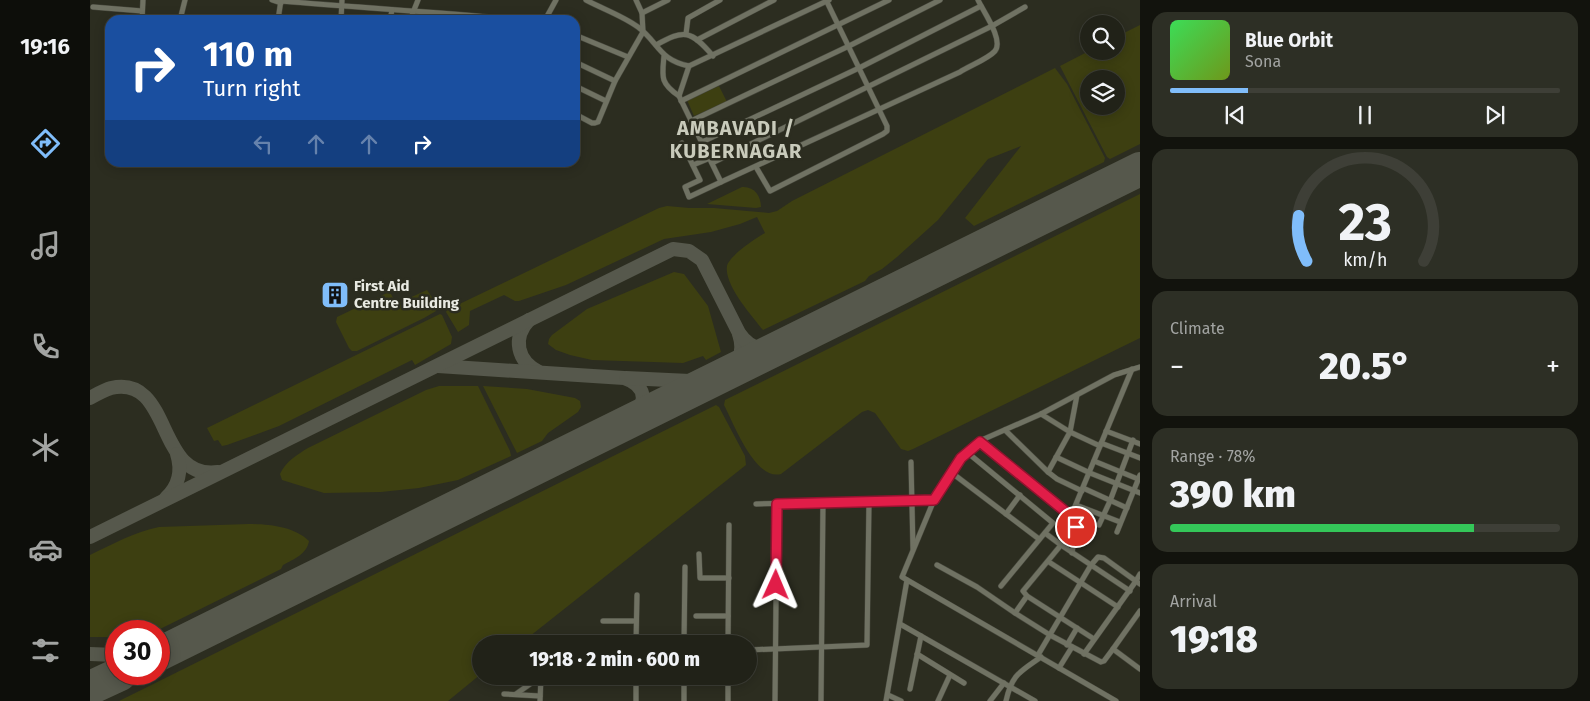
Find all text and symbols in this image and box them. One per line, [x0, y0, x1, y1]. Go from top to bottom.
map controls [1080, 15, 1125, 115]
button: search [1080, 15, 1125, 60]
text: Blue Orbit [1245, 29, 1333, 52]
text: 19:16 [20, 33, 70, 60]
text: 110 m [203, 33, 293, 75]
icon: right [120, 35, 185, 100]
text: Sona [1245, 52, 1281, 71]
button: layers [1080, 70, 1125, 115]
text: Turn right [203, 75, 300, 102]
icon: previous [1221, 101, 1249, 129]
icon: pause [1351, 101, 1379, 129]
icon: next [1481, 101, 1509, 129]
district label: AMBAVADI / KUBERNAGAR [670, 116, 802, 163]
icon: directions [28, 126, 63, 161]
icon: left [249, 130, 277, 158]
icon: ahead [302, 130, 330, 158]
icon: ahead [355, 130, 383, 158]
icon: right [408, 130, 436, 158]
text: 23 [1338, 191, 1392, 254]
icon: music [28, 228, 63, 263]
text: km/h [1343, 249, 1387, 271]
place label: First Aid Centre Building [354, 277, 460, 312]
building icon: First Aid Centre Building [320, 280, 350, 310]
text: Climate [1170, 319, 1225, 338]
icon: phone [28, 329, 63, 364]
text: 20.5° [1319, 343, 1411, 389]
text: − [1170, 350, 1184, 383]
text: + [1546, 350, 1560, 383]
icon: climate [28, 430, 63, 465]
text: Range · 78% [1170, 447, 1256, 466]
text: 390 km [1170, 471, 1296, 517]
pin [1055, 506, 1097, 548]
icon: arrive [1062, 513, 1090, 541]
icon: car [28, 532, 63, 567]
position arrow [749, 558, 801, 610]
text: Arrival [1170, 592, 1217, 611]
text: 19:18 [1170, 616, 1258, 662]
speed limit sign: 30 [105, 620, 170, 685]
icon: filters [28, 633, 63, 668]
text: 19:18 · 2 min · 600 m [529, 648, 700, 671]

